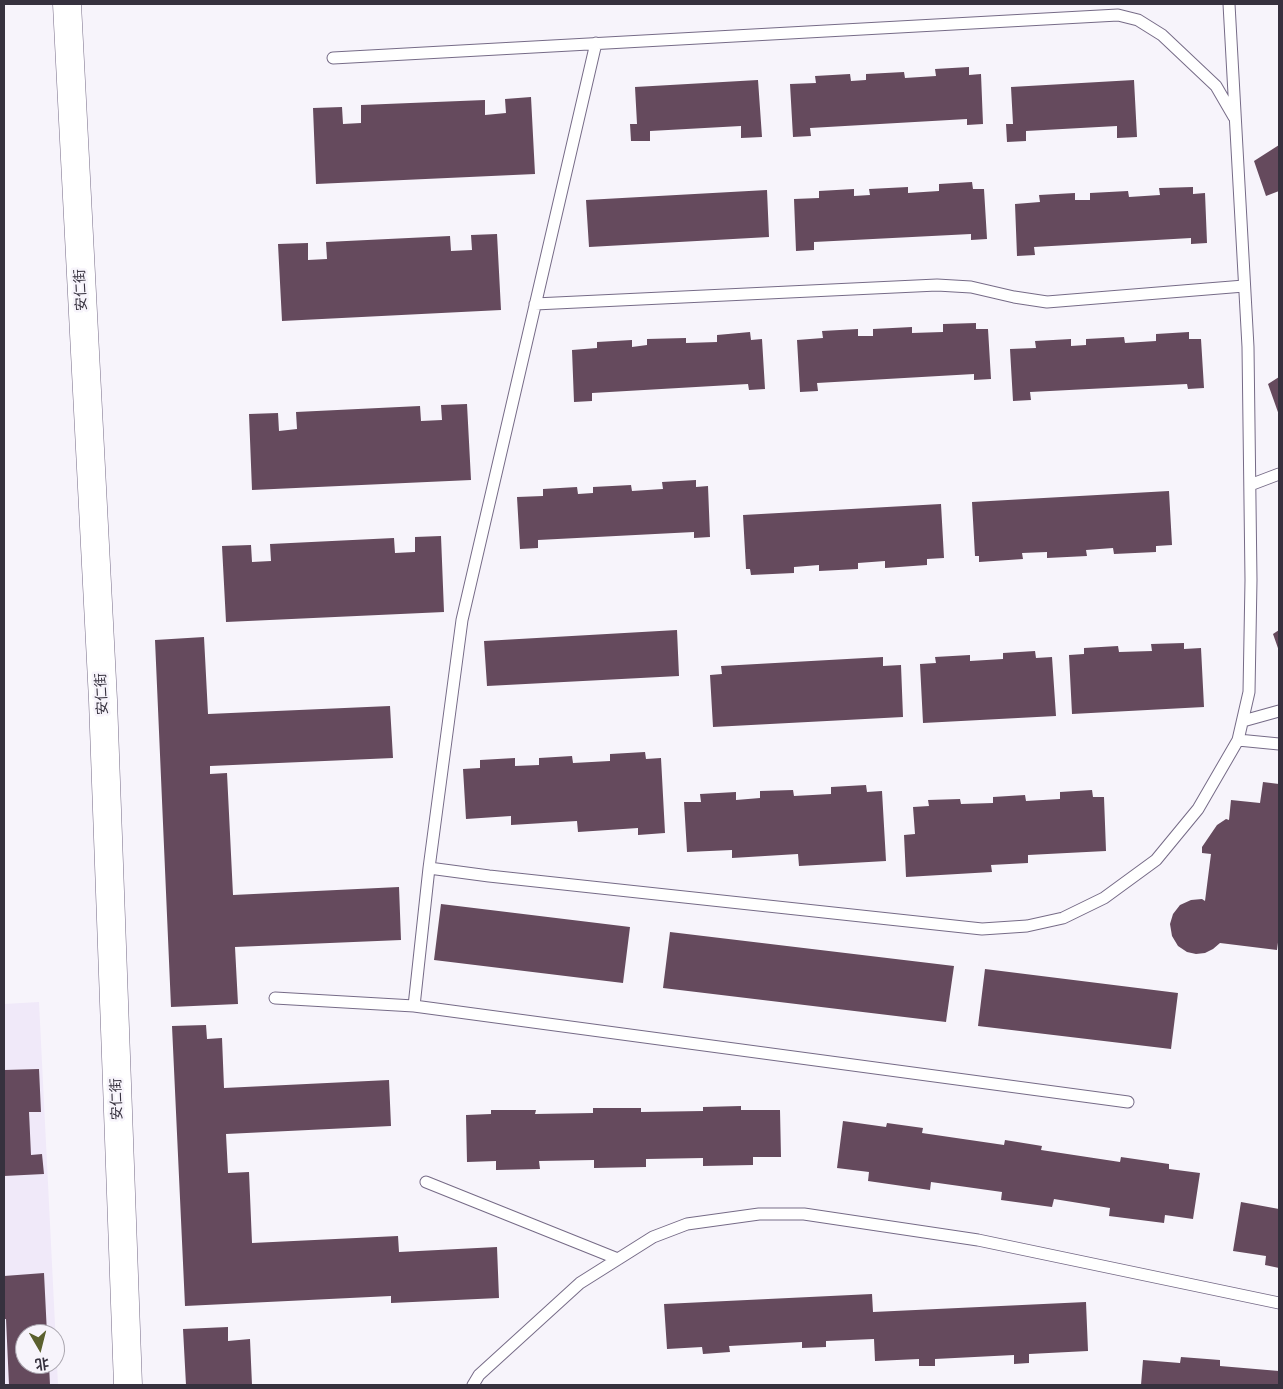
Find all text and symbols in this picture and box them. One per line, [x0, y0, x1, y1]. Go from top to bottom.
street label: 安仁街 [73, 269, 91, 311]
street label: 安仁街 [94, 673, 112, 715]
street label: 安仁街 [109, 1078, 127, 1120]
north arrow [15, 1324, 65, 1374]
text: 北 [34, 1352, 50, 1374]

